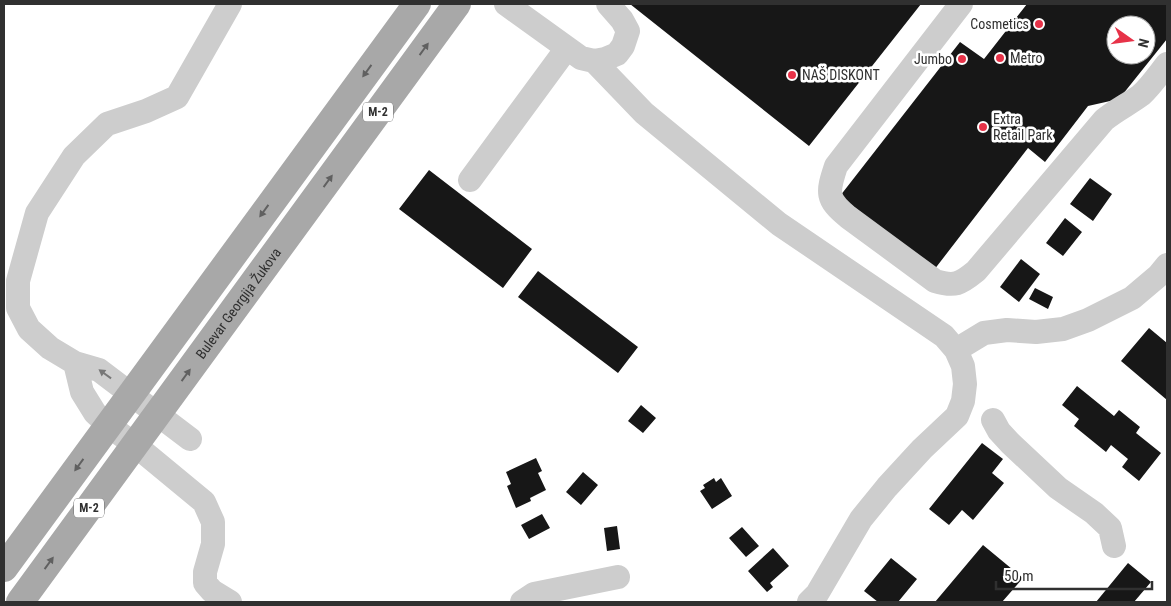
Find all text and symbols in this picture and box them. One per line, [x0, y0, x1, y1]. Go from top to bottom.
north arrow [1106, 15, 1156, 65]
place label: Cosmetics [970, 16, 1029, 32]
marker: Cosmetics [1033, 18, 1045, 30]
text: N [1135, 37, 1152, 49]
one-way arrow [419, 42, 429, 56]
place label: Metro [1010, 50, 1042, 66]
place label: Jumbo [914, 51, 952, 67]
marker: Metro [994, 52, 1006, 64]
marker: Jumbo [956, 53, 968, 65]
one-way arrow [362, 64, 372, 78]
place label: NAŠ DISKONT [802, 66, 880, 83]
marker: NAŠ DISKONT [786, 69, 798, 81]
road number: M-2 [363, 102, 393, 121]
place label: Extra Retail Park [993, 111, 1053, 143]
marker: Extra Retail Park [977, 121, 989, 133]
one-way arrow [323, 174, 333, 187]
one-way arrow [259, 205, 269, 218]
street label: Bulevar Georgija Žukova [193, 245, 284, 362]
one-way arrow [181, 368, 191, 382]
one-way arrow [98, 369, 112, 379]
one-way arrow [74, 458, 84, 471]
road number: M-2 [74, 498, 104, 518]
one-way arrow [44, 556, 54, 570]
scale bar [996, 558, 1152, 590]
text: 50 m [1004, 567, 1034, 585]

